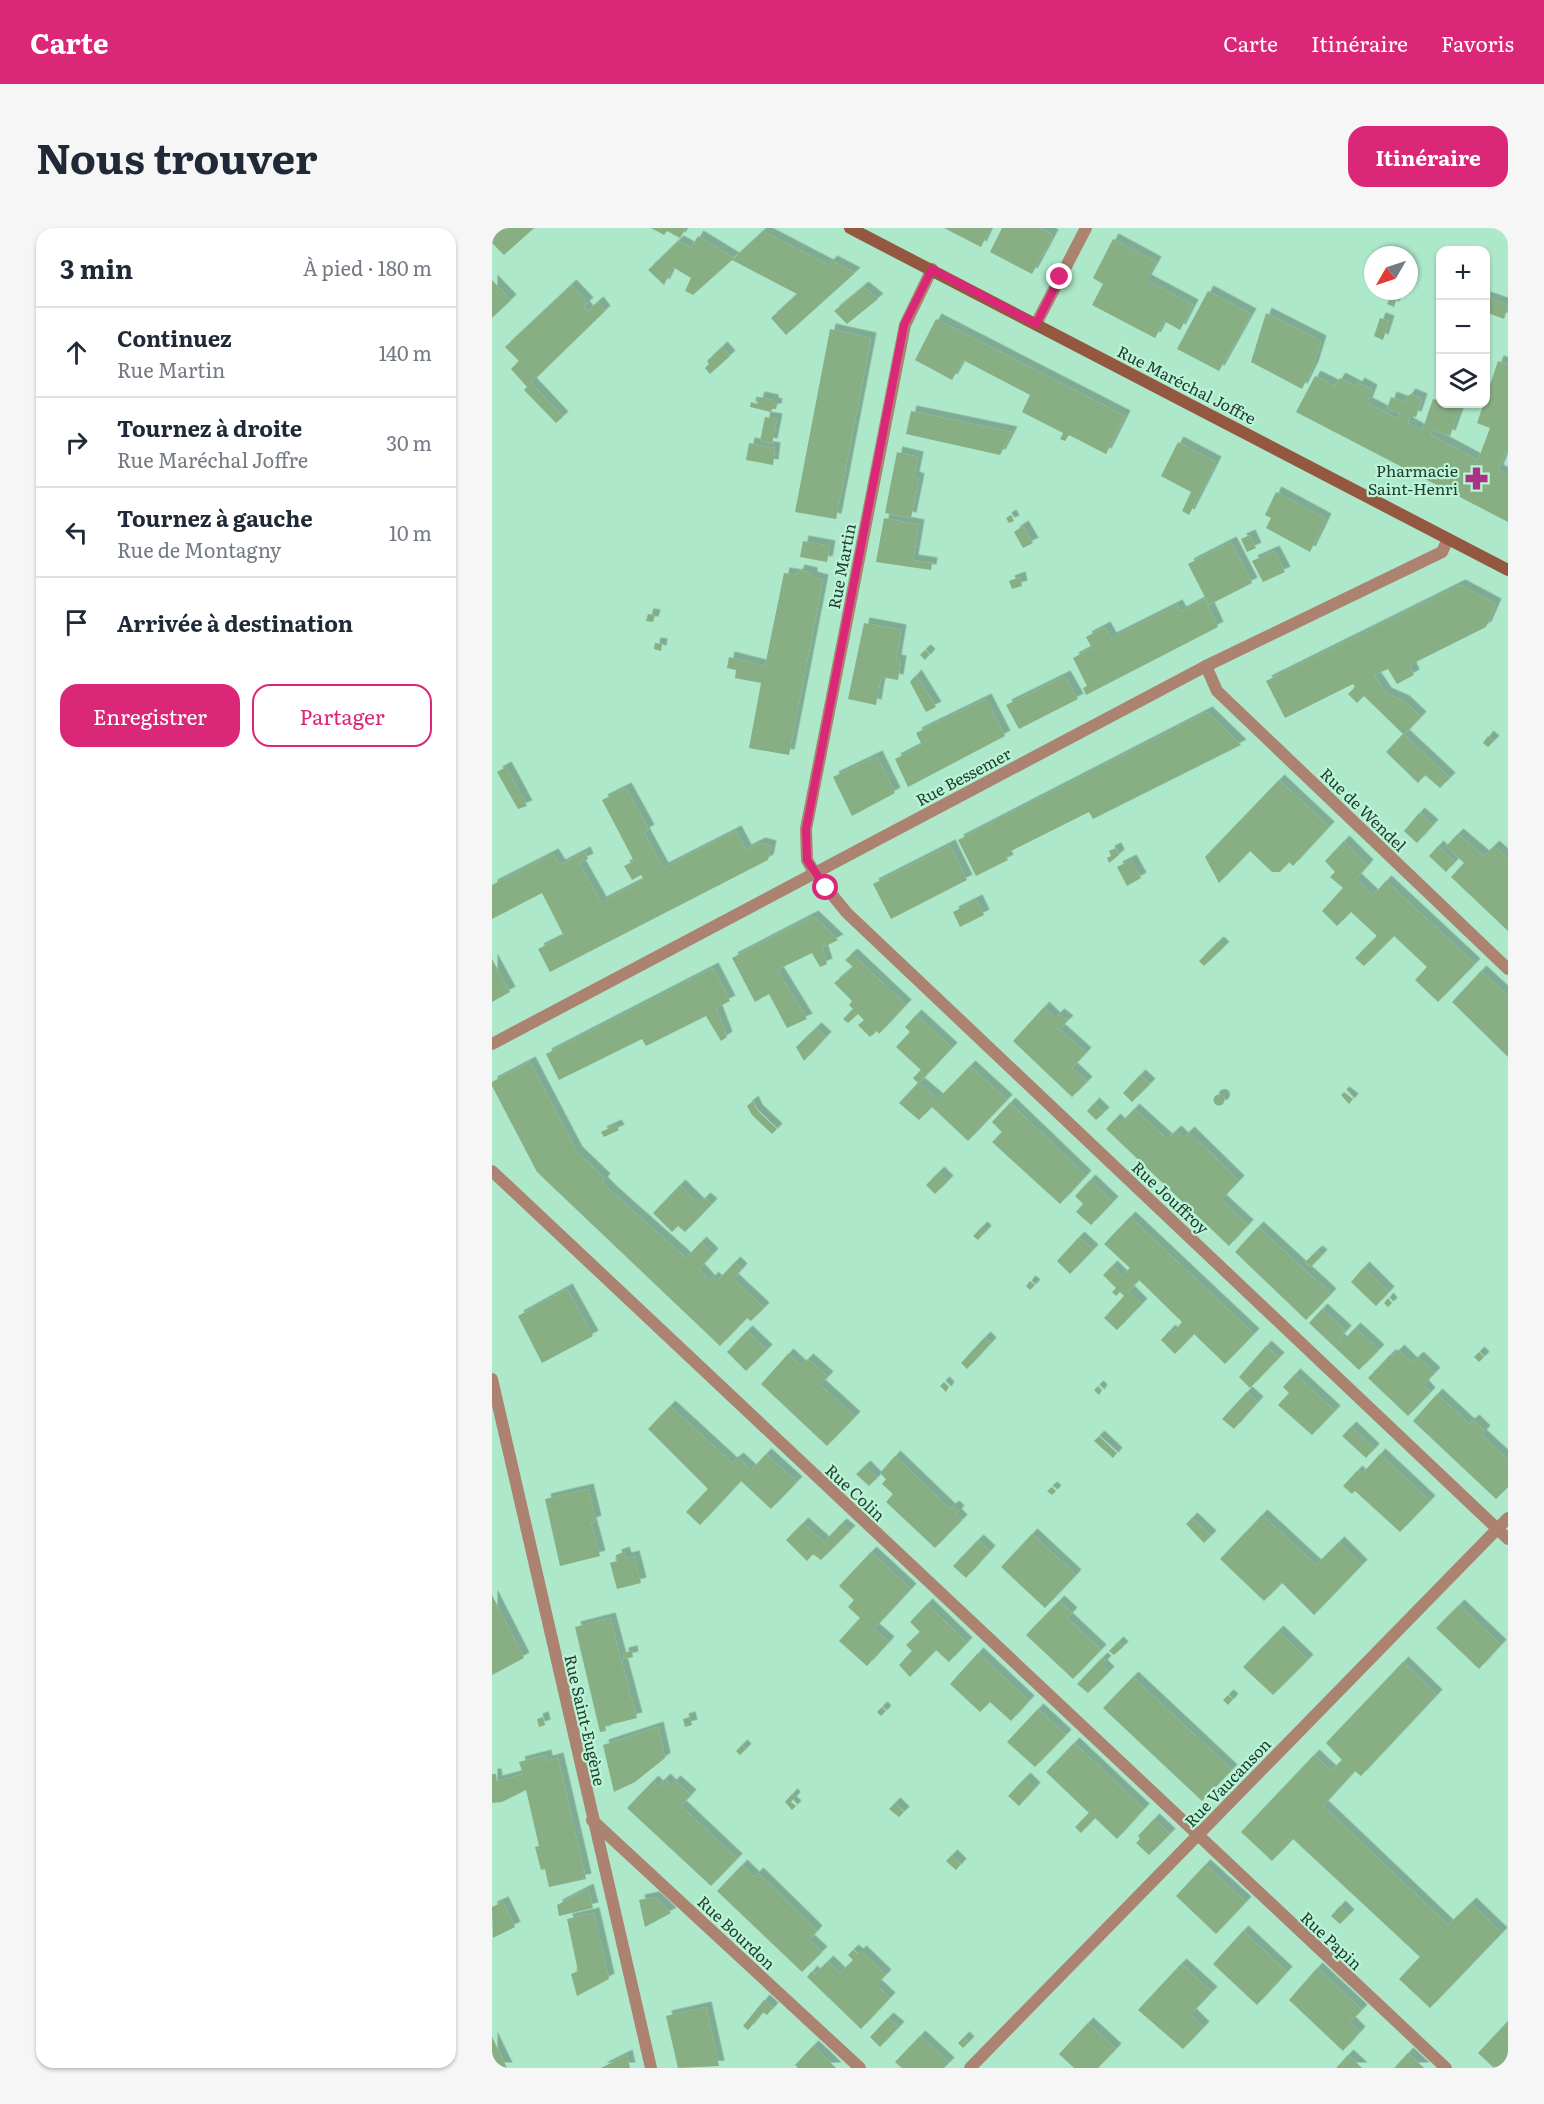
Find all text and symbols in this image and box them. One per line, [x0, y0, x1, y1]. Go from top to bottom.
text: Carte [30, 21, 109, 63]
text: Carte [1223, 27, 1278, 58]
text: Itinéraire [1311, 27, 1408, 58]
text: Favoris [1441, 27, 1514, 58]
text: Nous trouver [36, 125, 318, 187]
button: Itinéraire [1348, 126, 1508, 187]
north arrow [1364, 246, 1418, 300]
map controls [1436, 246, 1490, 408]
button: + [1436, 246, 1490, 300]
text: 3 min [60, 248, 133, 287]
text: À pied · 180 m [303, 252, 432, 282]
route end [1046, 263, 1072, 289]
button: − [1436, 300, 1490, 354]
text: Continuez [117, 321, 232, 354]
icon: ahead [60, 336, 93, 369]
text: 140 m [379, 337, 432, 367]
street label: Rue Maréchal Joffre [1113, 339, 1261, 429]
text: Rue Martin [117, 354, 225, 384]
button: layers [1436, 354, 1490, 408]
text: Tournez à droite [117, 411, 302, 444]
icon: right [60, 426, 93, 459]
text: 30 m [386, 427, 432, 457]
text: Rue Maréchal Joffre [117, 444, 308, 474]
place label: Pharmacie Saint-Henri [1368, 458, 1458, 500]
pharmacy icon: Pharmacie Saint-Henri [1463, 466, 1489, 492]
text: Tournez à gauche [117, 501, 313, 534]
icon: left [60, 516, 93, 549]
text: 10 m [389, 517, 432, 547]
street label: Rue Martin [821, 521, 861, 611]
text: Rue de Montagny [117, 534, 281, 564]
icon: arrive [60, 606, 93, 639]
text: Arrivée à destination [117, 606, 353, 639]
button: Enregistrer [60, 684, 240, 747]
button: Partager [252, 684, 432, 747]
street label: Rue Bessemer [911, 741, 1015, 811]
street label: Rue de Wendel [1316, 762, 1412, 856]
route start [812, 874, 838, 900]
street label: Rue Jouffroy [1127, 1155, 1215, 1240]
street label: Rue Colin [821, 1458, 892, 1526]
street label: Rue Saint-Eugène [559, 1652, 613, 1788]
street label: Rue Vaucanson [1178, 1732, 1276, 1832]
street label: Rue Bourdon [692, 1889, 782, 1975]
street label: Rue Papin [1296, 1905, 1368, 1975]

